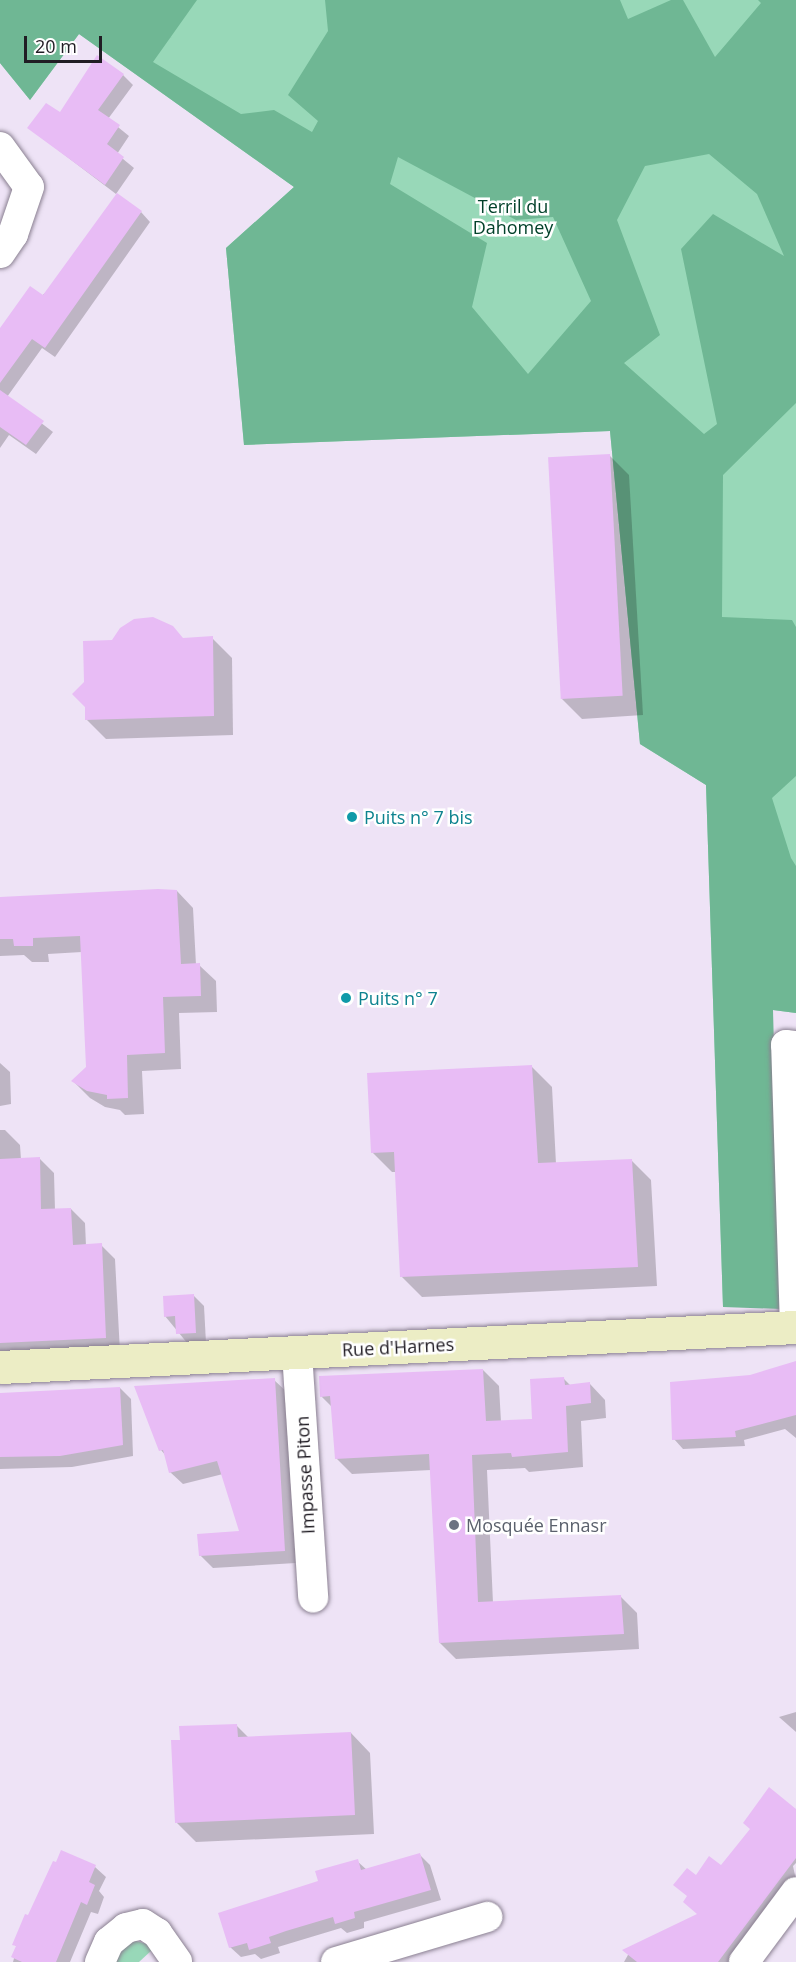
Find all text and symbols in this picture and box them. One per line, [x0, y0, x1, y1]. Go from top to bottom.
scale bar [27, 24, 105, 62]
text: 20 m [35, 34, 77, 58]
park label: Terril du Dahomey [473, 196, 553, 238]
place label: Puits n° 7 bis [364, 806, 473, 828]
marker: Puits n° 7 bis [345, 810, 359, 824]
place label: Puits n° 7 [358, 987, 438, 1009]
marker: Puits n° 7 [339, 991, 353, 1005]
street label: Rue d'Harnes [341, 1333, 455, 1361]
street label: Impasse Piton [291, 1415, 319, 1535]
place label: Mosquée Ennasr [466, 1514, 607, 1536]
marker: Mosquée Ennasr [447, 1518, 461, 1532]

